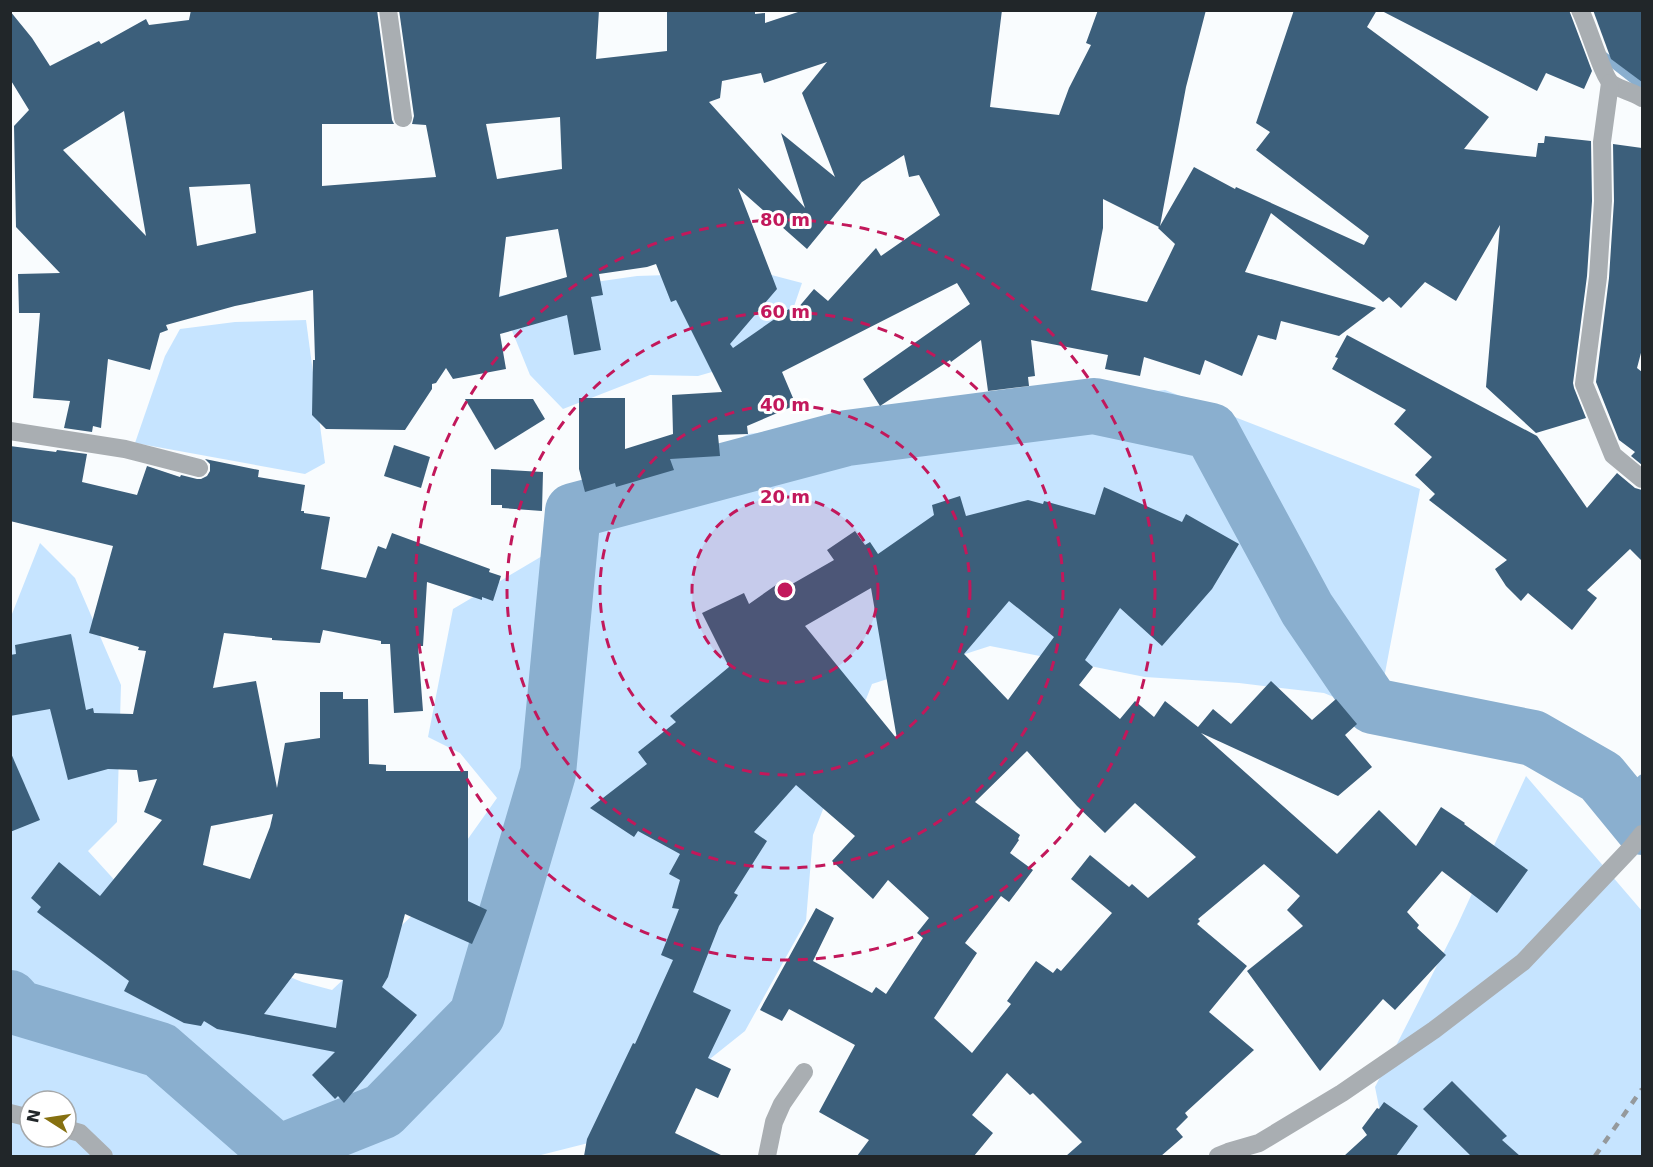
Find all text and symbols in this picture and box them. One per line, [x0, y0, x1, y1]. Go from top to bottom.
text: 80 m [760, 209, 810, 230]
text: 60 m [760, 301, 810, 322]
text: 40 m [760, 394, 810, 415]
text: 20 m [760, 486, 810, 507]
centre of rings [775, 580, 795, 600]
north arrow [18, 1089, 78, 1149]
text: N [23, 1107, 45, 1125]

